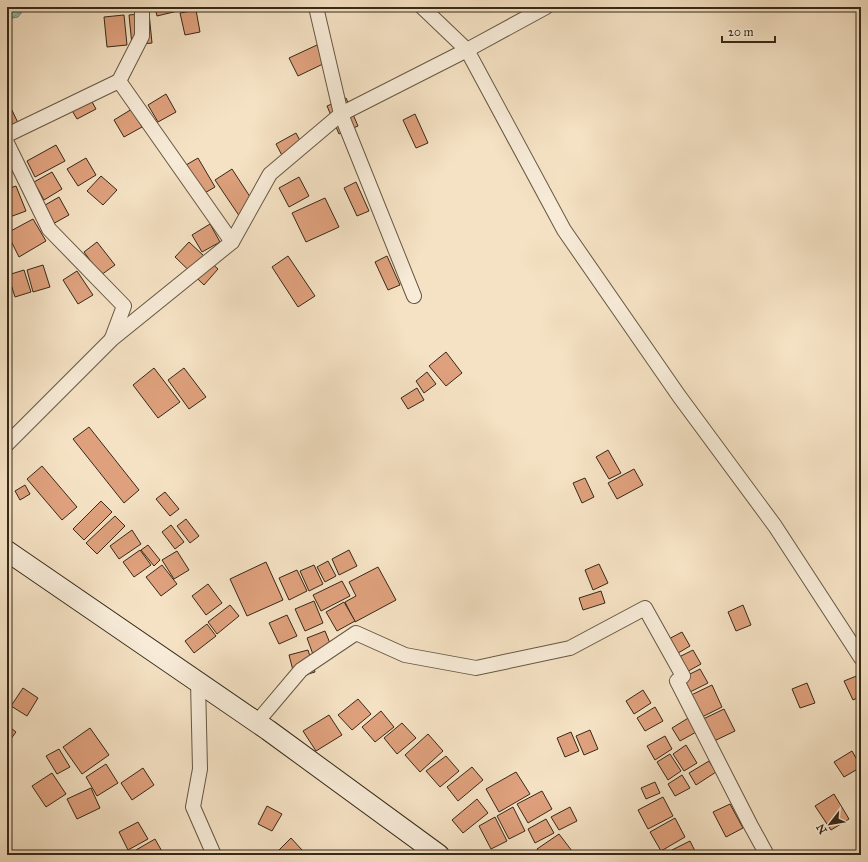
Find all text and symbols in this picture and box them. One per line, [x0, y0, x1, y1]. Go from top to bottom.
scale bar [722, 18, 775, 44]
text: 20 m [728, 25, 754, 39]
north arrow [810, 804, 850, 844]
text: N [814, 821, 830, 836]

